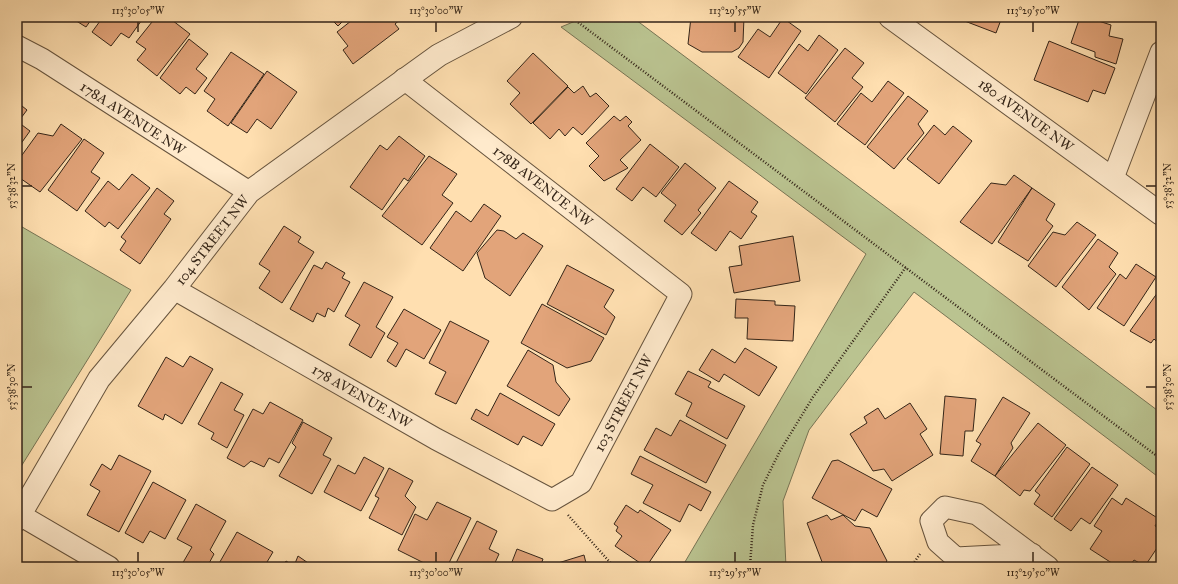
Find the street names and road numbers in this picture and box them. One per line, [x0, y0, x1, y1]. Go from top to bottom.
street label: 180 AVENUE NW [975, 75, 1077, 156]
street label: 178A AVENUE NW [77, 78, 189, 159]
street label: 178B AVENUE NW [489, 142, 597, 231]
street label: 104 STREET NW [172, 191, 253, 289]
street label: 103 STREET NW [591, 351, 657, 455]
street label: 178 AVENUE NW [309, 361, 415, 432]

